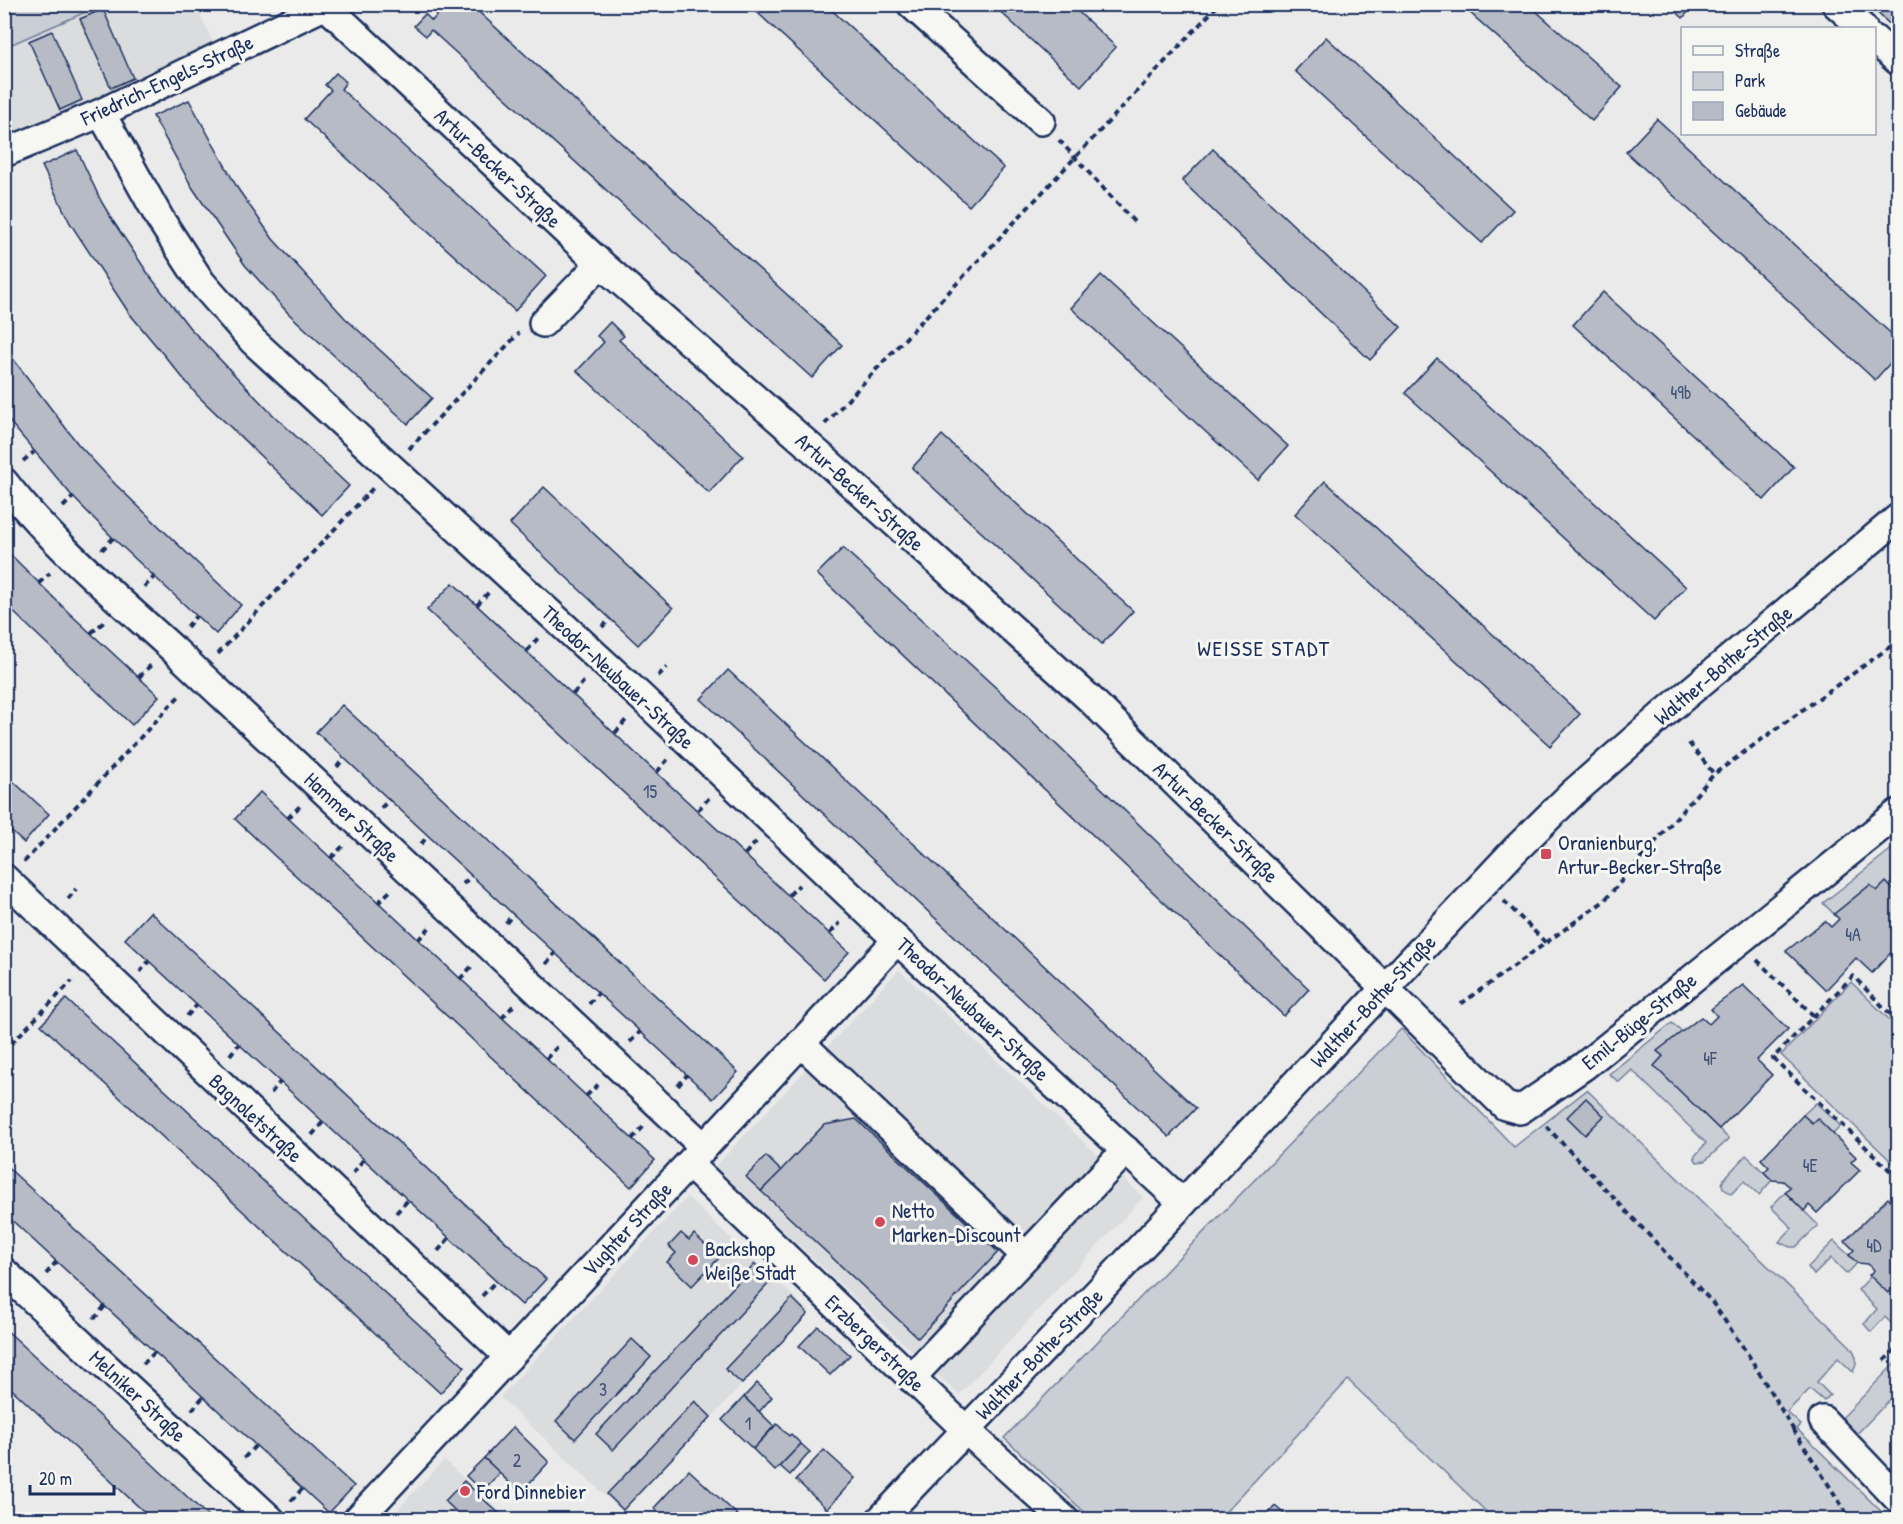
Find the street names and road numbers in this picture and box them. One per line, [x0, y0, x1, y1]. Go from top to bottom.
street label: Friedrich-Engels-Straße [75, 27, 258, 133]
street label: Artur-Becker-Straße [428, 101, 568, 235]
street label: Artur-Becker-Straße [789, 426, 931, 558]
street label: Theodor-Neubauer-Straße [535, 598, 701, 756]
street label: Walther-Bothe-Straße [1648, 598, 1798, 732]
street label: Artur-Becker-Straße [1147, 755, 1285, 889]
street label: Hammer Straße [298, 765, 406, 869]
street label: Walther-Bothe-Straße [1304, 928, 1442, 1074]
street label: Theodor-Neubauer-Straße [890, 930, 1056, 1088]
street label: Emil-Büge-Straße [1575, 966, 1703, 1076]
street label: Bagnoletstraße [203, 1067, 309, 1169]
street label: Vughter Straße [576, 1175, 678, 1283]
street label: Walther-Bothe-Straße [969, 1282, 1109, 1426]
street label: Erzbergerstraße [819, 1288, 931, 1398]
street label: Melniker Straße [83, 1343, 193, 1449]

